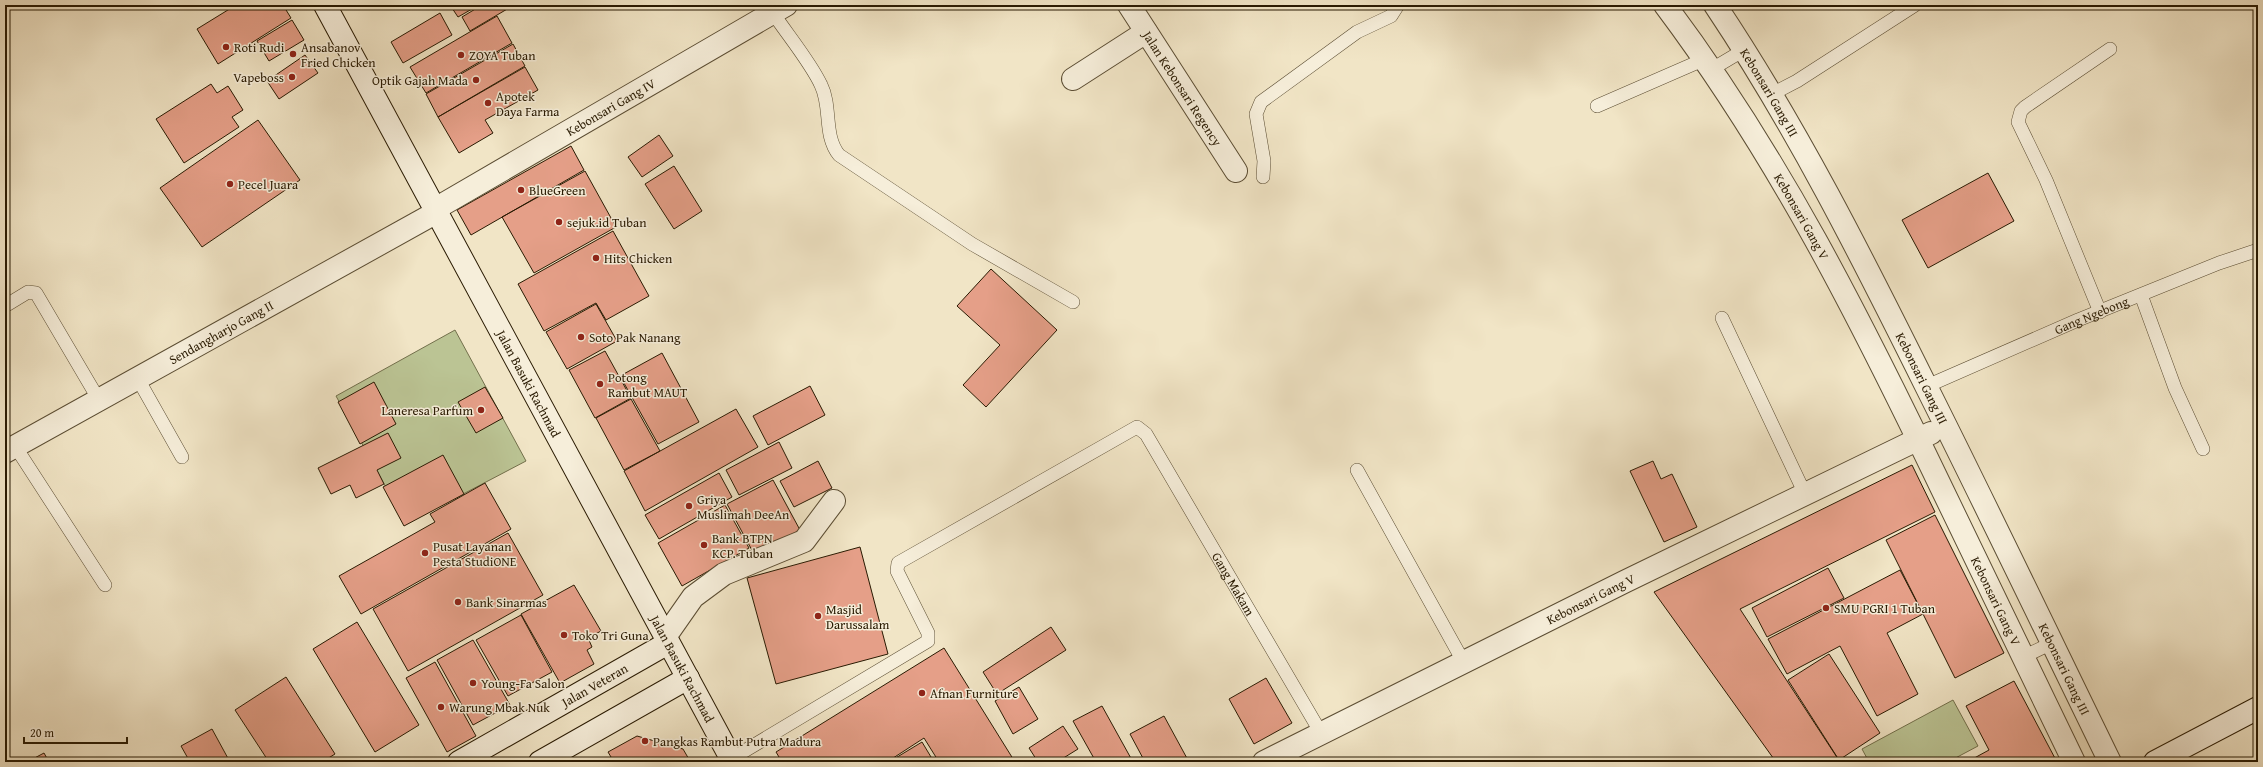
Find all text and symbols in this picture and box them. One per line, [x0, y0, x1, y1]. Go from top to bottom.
street label: Jalan Kebonsari Regency [1137, 25, 1227, 150]
place label: Roti Rudi [234, 38, 285, 57]
place label: Ansabanov Fried Chicken [301, 38, 376, 72]
marker: Roti Rudi [221, 42, 231, 52]
street label: Kebonsari Gang III [1736, 44, 1803, 140]
place label: ZOYA Tuban [469, 46, 536, 65]
marker: Ansabanov Fried Chicken [288, 49, 298, 59]
marker: ZOYA Tuban [456, 50, 466, 60]
place label: Vapeboss [233, 68, 284, 87]
place label: Optik Gajah Mada [372, 71, 469, 90]
marker: Vapeboss [287, 72, 297, 82]
street label: Kebonsari Gang IV [562, 73, 659, 141]
marker: Optik Gajah Mada [471, 75, 481, 85]
place label: Apotek Daya Farma [496, 87, 560, 121]
marker: Apotek Daya Farma [483, 98, 493, 108]
street label: Kebonsari Gang V [1770, 170, 1834, 263]
place label: Pecel Juara [238, 175, 299, 194]
marker: Pecel Juara [225, 179, 235, 189]
place label: BlueGreen [529, 181, 586, 200]
marker: BlueGreen [516, 185, 526, 195]
place label: sejuk.id Tuban [567, 213, 647, 232]
marker: sejuk.id Tuban [554, 217, 564, 227]
place label: Hits Chicken [604, 249, 673, 268]
marker: Hits Chicken [591, 253, 601, 263]
street label: Gang Ngebong [2051, 291, 2132, 339]
street label: Sendangharjo Gang II [165, 295, 277, 369]
street label: Jalan Basuki Rachmad [491, 325, 566, 441]
place label: Soto Pak Nanang [589, 328, 681, 347]
street label: Kebonsari Gang III [1891, 329, 1953, 427]
marker: Soto Pak Nanang [576, 332, 586, 342]
place label: Potong Rambut MAUT [608, 368, 688, 402]
marker: Potong Rambut MAUT [595, 379, 605, 389]
place label: Laneresa Parfum [381, 401, 473, 420]
marker: Laneresa Parfum [476, 405, 486, 415]
place label: Griya Muslimah DeeAn [697, 490, 790, 524]
marker: Griya Muslimah DeeAn [684, 501, 694, 511]
place label: Bank BTPN KCP. Tuban [712, 529, 774, 563]
place label: Pusat Layanan Pesta StudiONE [433, 537, 517, 571]
marker: Bank BTPN KCP. Tuban [699, 540, 709, 550]
marker: Pusat Layanan Pesta StudiONE [420, 548, 430, 558]
street label: Gang Makam [1208, 549, 1260, 619]
street label: Kebonsari Gang V [1967, 553, 2026, 649]
street label: Kebonsari Gang V [1543, 568, 1638, 629]
place label: Bank Sinarmas [466, 593, 547, 612]
marker: Bank Sinarmas [453, 597, 463, 607]
place label: SMU PGRI 1 Tuban [1834, 599, 1936, 618]
place label: Masjid Darussalam [826, 600, 890, 634]
marker: SMU PGRI 1 Tuban [1821, 603, 1831, 613]
street label: Jalan Basuki Rachmad [645, 610, 719, 726]
marker: Masjid Darussalam [813, 611, 823, 621]
street label: Kebonsari Gang III [2034, 620, 2095, 718]
place label: Toko Tri Guna [572, 626, 649, 645]
marker: Toko Tri Guna [559, 630, 569, 640]
street label: Jalan Veteran [556, 658, 632, 712]
place label: Young-Fa Salon [481, 674, 566, 693]
marker: Young-Fa Salon [468, 678, 478, 688]
place label: Afnan Furniture [930, 684, 1018, 703]
marker: Afnan Furniture [917, 688, 927, 698]
place label: Warung Mbak Nuk [449, 698, 550, 717]
marker: Warung Mbak Nuk [436, 702, 446, 712]
scale bar [24, 719, 127, 745]
text: 20 m [30, 724, 54, 741]
place label: Pangkas Rambut Putra Madura [653, 732, 822, 751]
marker: Pangkas Rambut Putra Madura [640, 736, 650, 746]

